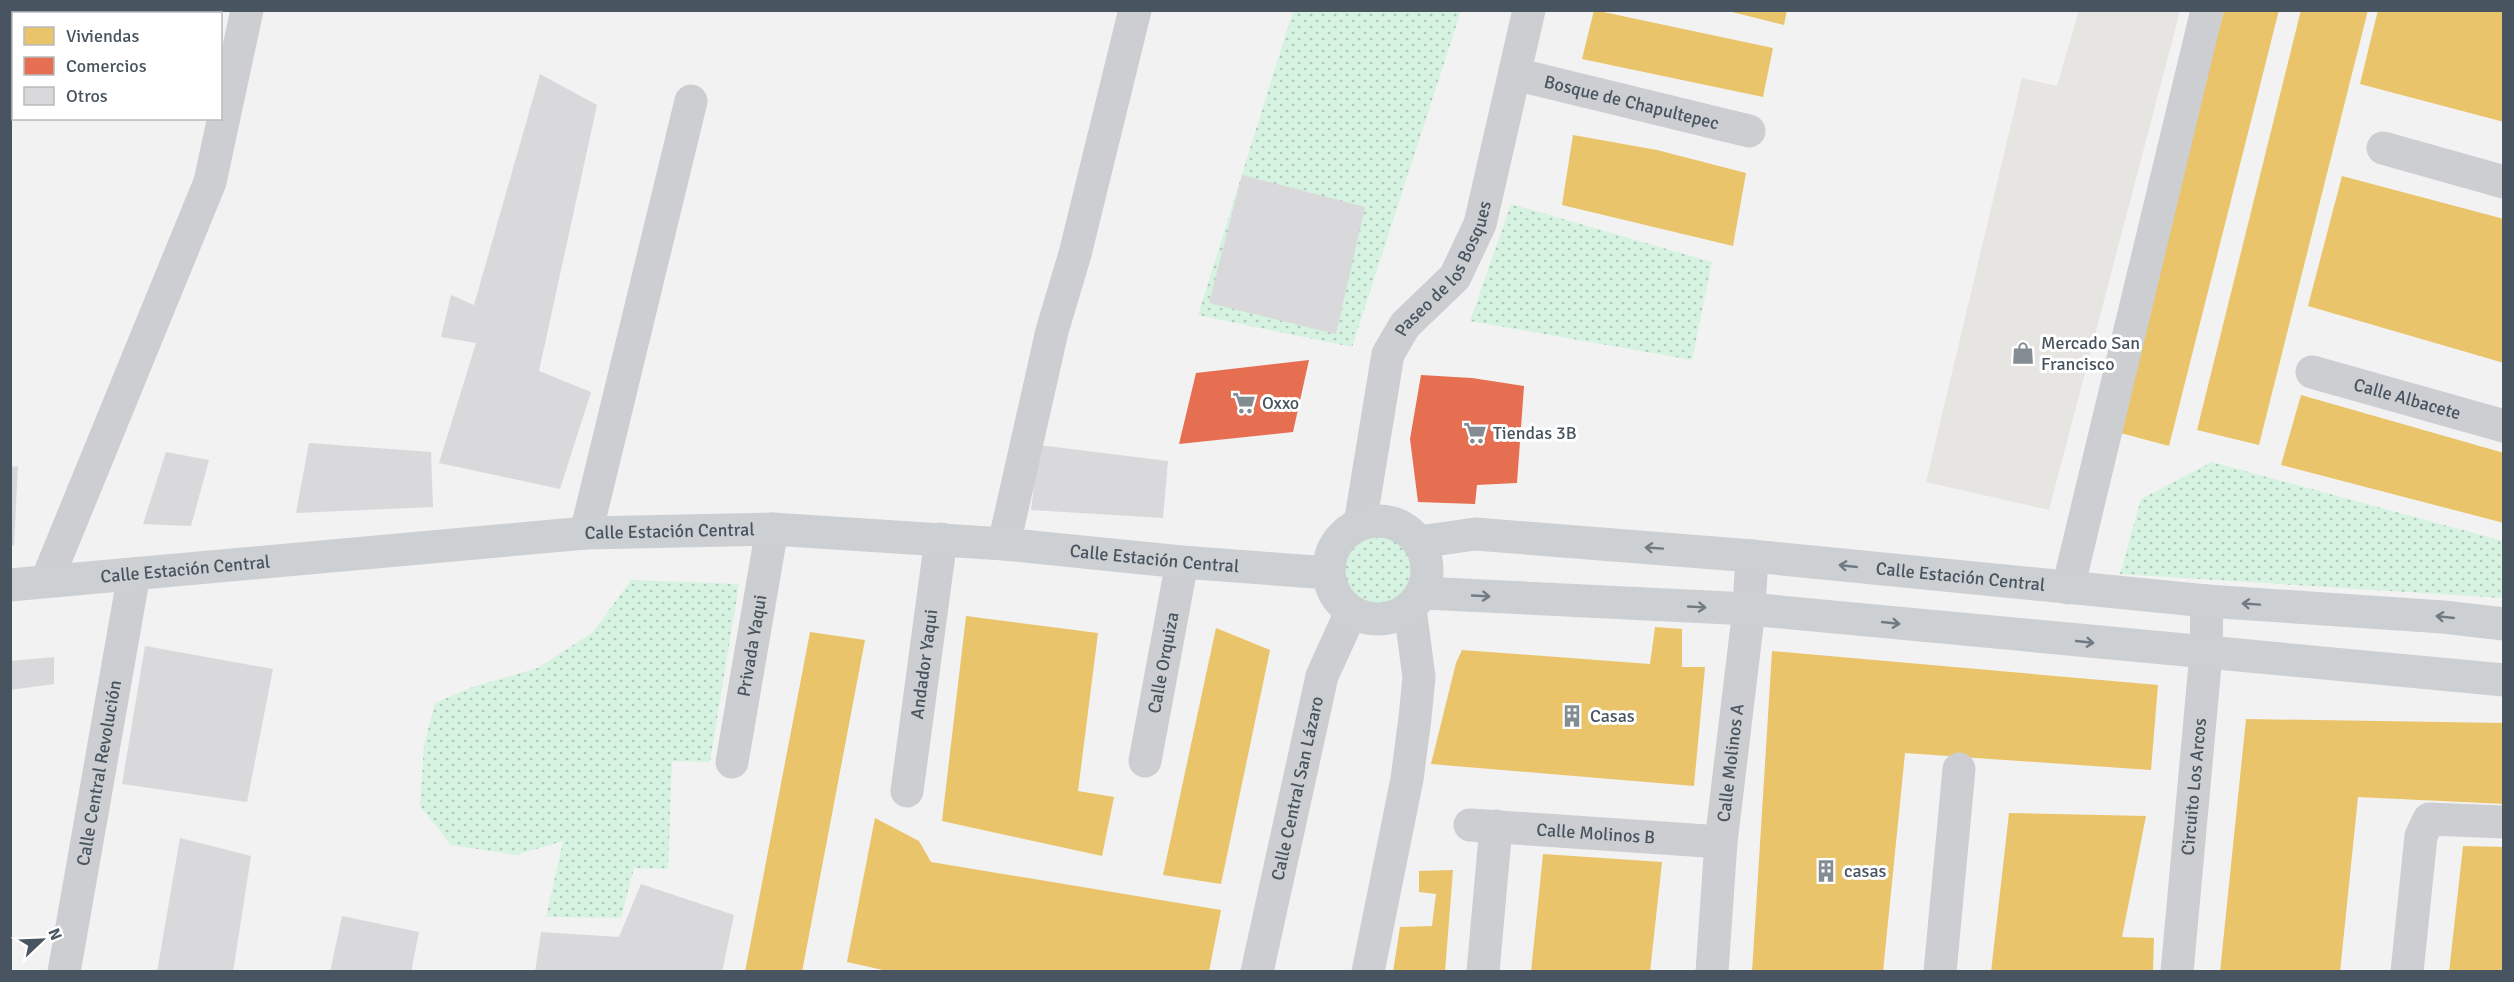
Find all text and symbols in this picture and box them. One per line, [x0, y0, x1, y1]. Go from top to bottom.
legend [12, 12, 222, 120]
text: Viviendas [66, 25, 139, 47]
text: Comercios [66, 55, 147, 77]
street label: Bosque de Chapultepec [1542, 70, 1721, 134]
text: Otros [66, 85, 108, 107]
street label: Paseo de los Bosques [1390, 199, 1496, 340]
place label: Mercado San Francisco [2041, 332, 2140, 375]
shop icon: Mercado San Francisco [2010, 340, 2036, 366]
street label: Calle Albacete [2351, 373, 2463, 424]
supermarket icon: Oxxo [1231, 390, 1257, 416]
place label: Oxxo [1262, 392, 1299, 414]
supermarket icon: Tiendas 3B [1462, 420, 1488, 446]
place label: Tiendas 3B [1493, 422, 1577, 444]
street label: Calle Estación Central [584, 518, 755, 544]
street label: Calle Estación Central [1069, 540, 1240, 577]
one-way arrow [1644, 542, 1664, 553]
street label: Calle Estación Central [100, 551, 271, 588]
street label: Calle Estación Central [1875, 557, 2046, 596]
one-way arrow [1838, 560, 1858, 571]
one-way arrow [1471, 590, 1491, 601]
street label: Privada Yaqui [732, 593, 772, 698]
one-way arrow [2241, 598, 2261, 609]
one-way arrow [1686, 601, 1706, 612]
street label: Andador Yaqui [906, 608, 942, 720]
street label: Calle Orquiza [1143, 610, 1183, 715]
one-way arrow [2436, 611, 2456, 622]
one-way arrow [1881, 618, 1900, 629]
one-way arrow [2075, 637, 2095, 648]
street label: Calle Central Revolución [72, 678, 126, 868]
street label: Calle Central San Lázaro [1266, 694, 1328, 883]
street label: Calle Molinos A [1712, 702, 1749, 823]
building icon: Casas [1559, 703, 1585, 729]
place label: Casas [1590, 705, 1635, 727]
street label: Circuito Los Arcos [2177, 717, 2211, 856]
street label: Calle Molinos B [1536, 819, 1656, 849]
building icon: casas [1813, 858, 1839, 884]
place label: casas [1844, 860, 1887, 882]
north arrow [12, 910, 72, 970]
text: N [44, 925, 66, 944]

